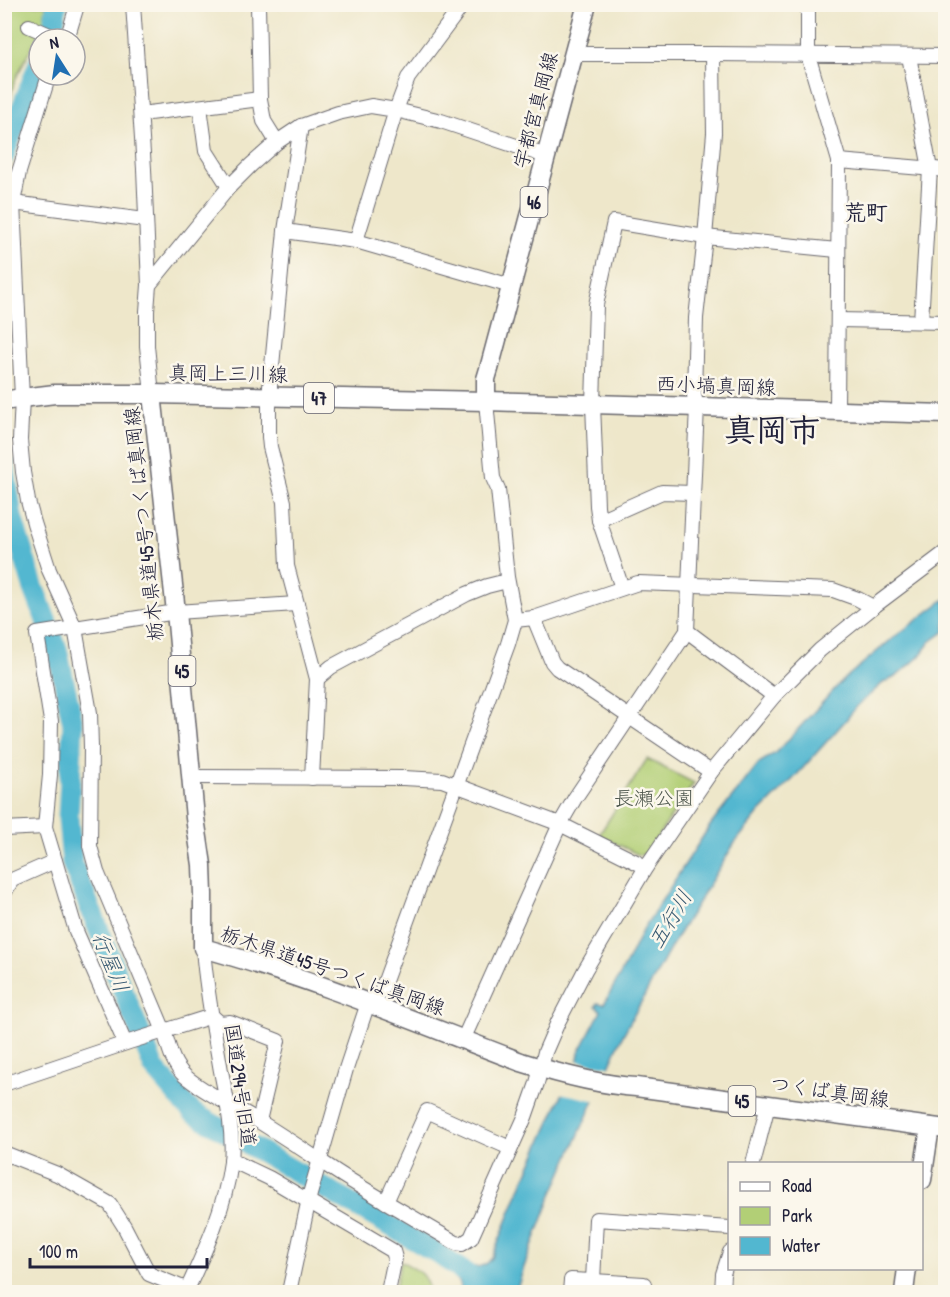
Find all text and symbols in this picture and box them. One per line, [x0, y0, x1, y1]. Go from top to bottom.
north arrow [27, 27, 87, 87]
text: N [47, 31, 61, 54]
street label: 宇都宮真岡線 [506, 49, 564, 171]
road number: 46 [520, 187, 548, 217]
district label: 荒町 [844, 197, 888, 227]
street label: 真岡上三川線 [168, 358, 288, 388]
street label: 西小塙真岡線 [656, 369, 776, 401]
road number: 47 [304, 383, 334, 413]
street label: 栃木県道45号つくば真岡線 [117, 405, 169, 643]
district label: 真岡市 [724, 408, 820, 451]
road number: 45 [168, 656, 195, 686]
park label: 長瀬公園 [614, 784, 694, 811]
water label: 五行川 [641, 885, 699, 953]
street label: 栃木県道45号つくば真岡線 [217, 919, 449, 1021]
water label: 行屋川 [86, 927, 136, 997]
street label: 国道294号旧道 [219, 1022, 263, 1148]
street label: つくば真岡線 [769, 1069, 891, 1113]
road number: 45 [728, 1086, 756, 1116]
legend [728, 1162, 923, 1270]
text: Road [782, 1173, 812, 1198]
text: Park [782, 1203, 813, 1228]
scale bar [30, 1231, 207, 1269]
text: Water [782, 1233, 820, 1258]
text: 100 m [39, 1239, 78, 1264]

